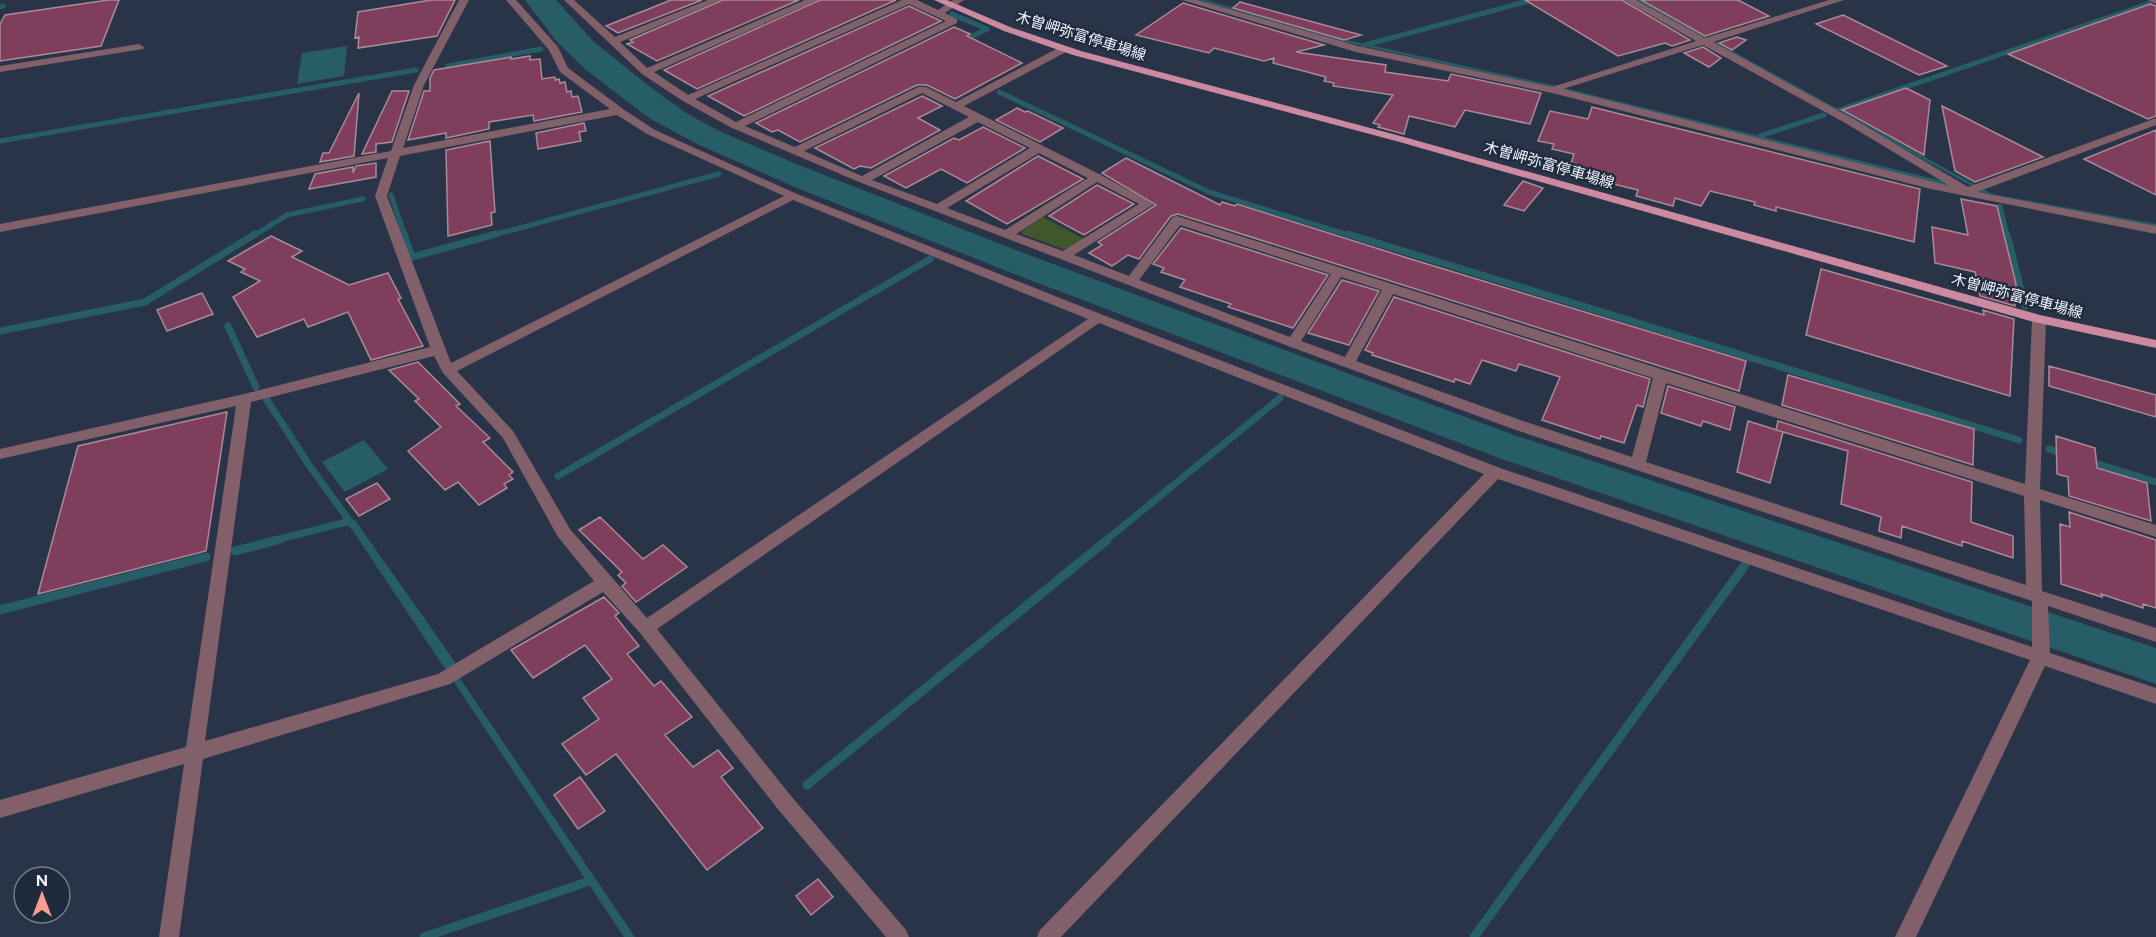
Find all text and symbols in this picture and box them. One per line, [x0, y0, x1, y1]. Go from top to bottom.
street label: 木曽岬弥富停車場線 [1014, 8, 1148, 64]
street label: 木曽岬弥富停車場線 [1482, 138, 1616, 192]
street label: 木曽岬弥富停車場線 [1949, 270, 2085, 322]
north arrow [12, 865, 72, 925]
text: N [36, 871, 48, 890]

